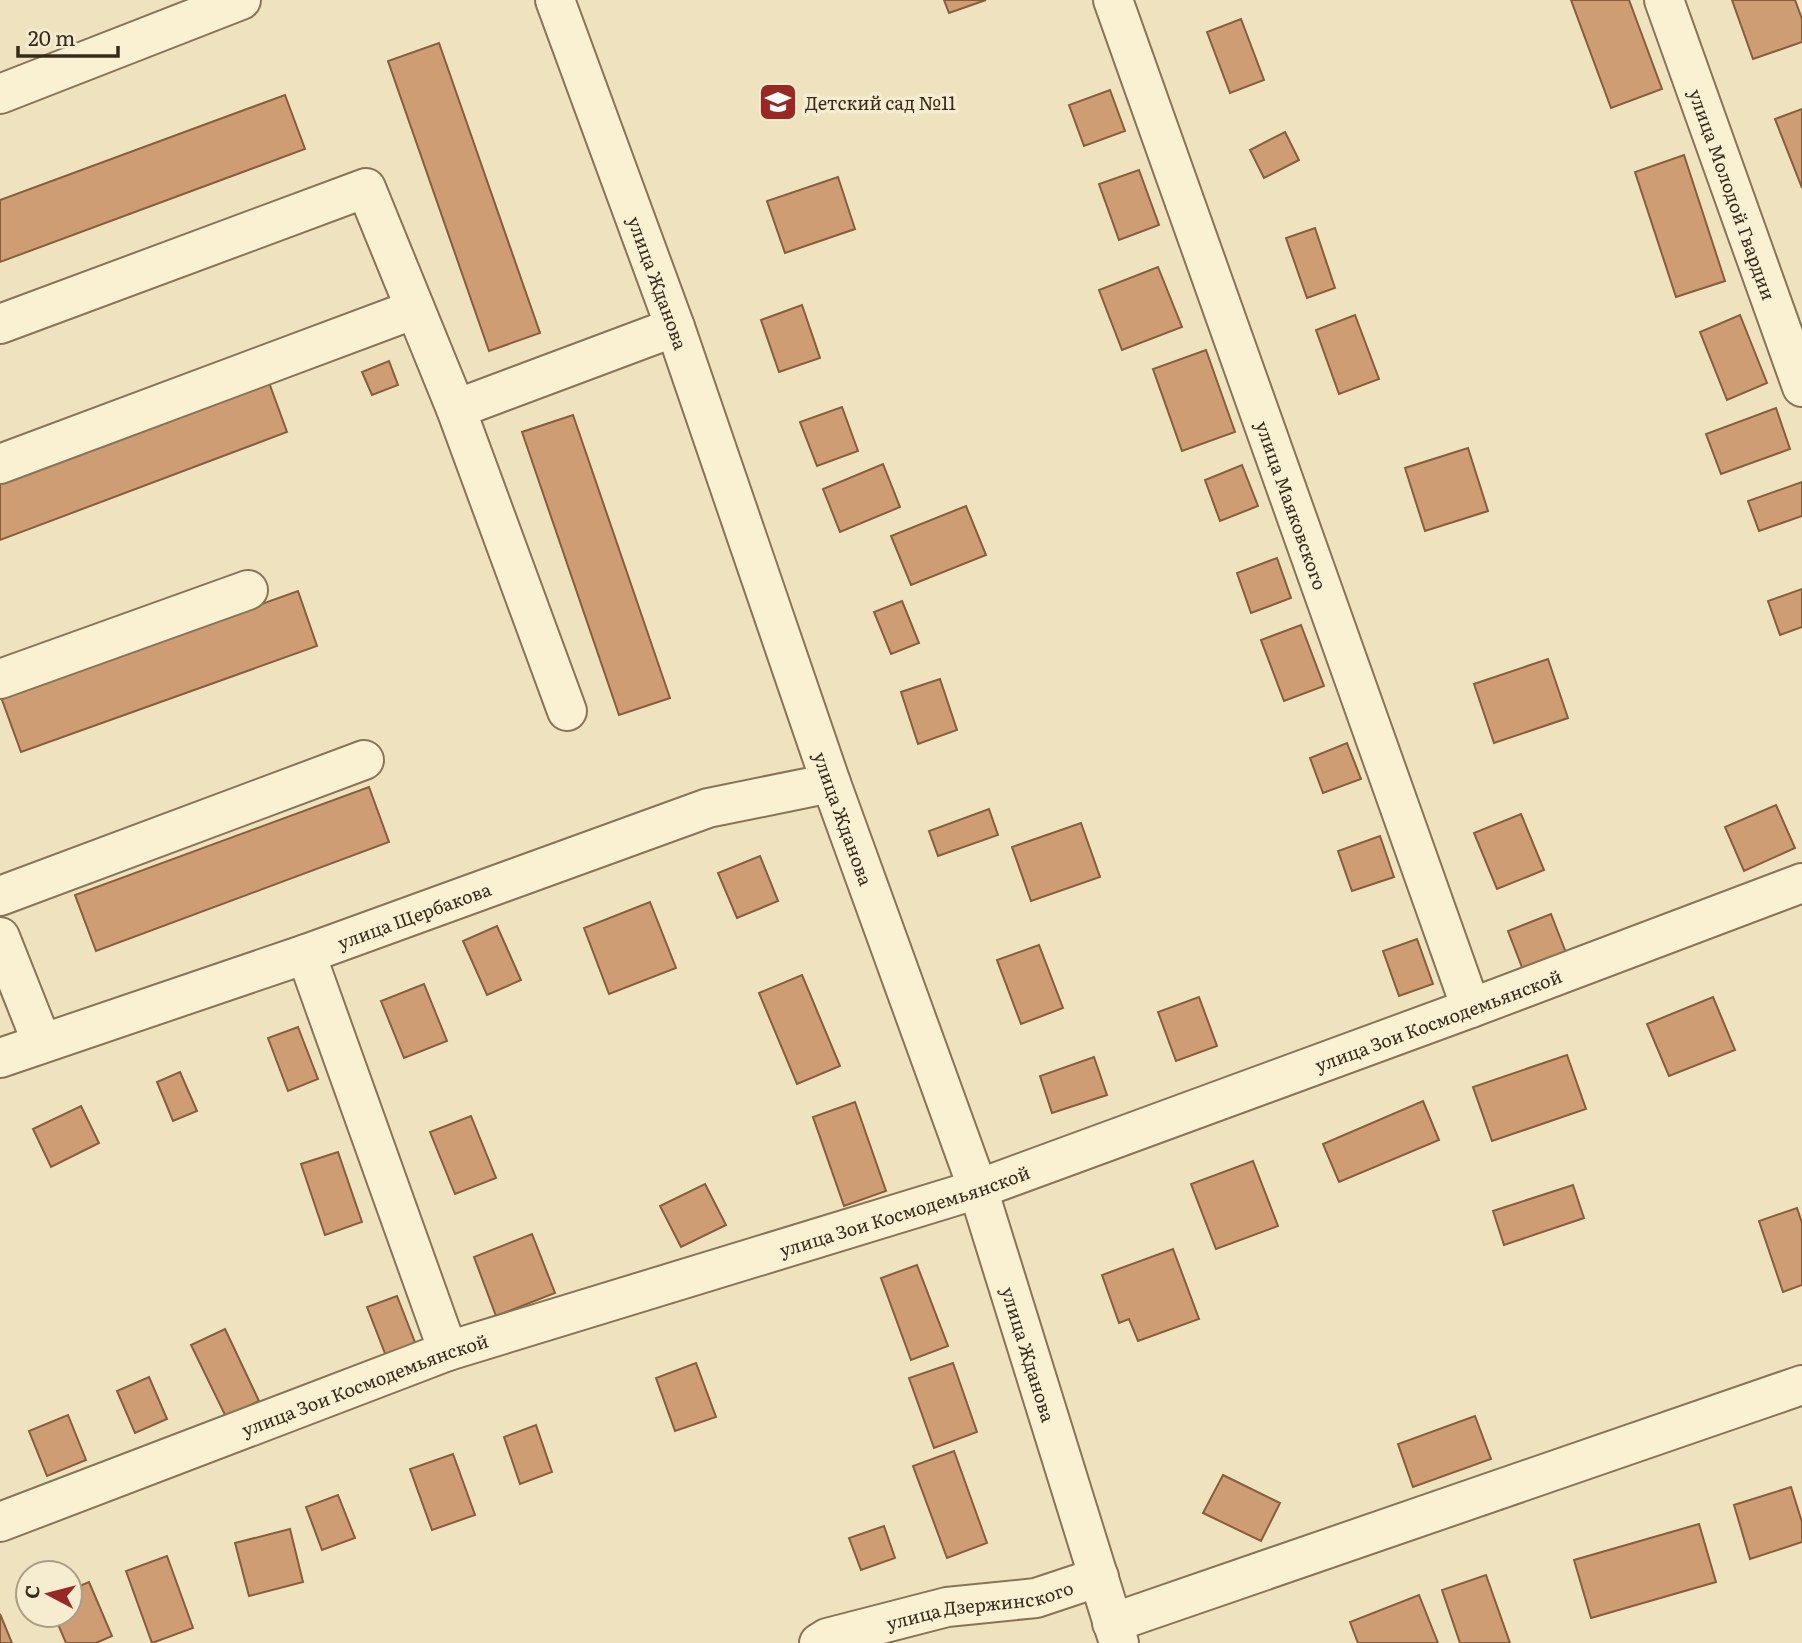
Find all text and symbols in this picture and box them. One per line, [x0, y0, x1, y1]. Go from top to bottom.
scale bar [18, 14, 117, 58]
text: 20 m [28, 21, 75, 52]
school or university icon: Детский сад №11 [757, 81, 799, 123]
street label: улица Молодой Гвардии [1683, 85, 1783, 303]
place label: Детский сад №11 [805, 89, 956, 116]
street label: улица Жданова [622, 212, 695, 353]
street label: улица Маяковского [1250, 417, 1335, 593]
street label: улица Жданова [808, 748, 881, 889]
street label: улица Щербакова [333, 874, 495, 955]
street label: улица Зои Космодемьянской [1311, 962, 1565, 1078]
street label: улица Зои Космодемьянской [776, 1158, 1033, 1263]
street label: улица Жданова [996, 1283, 1063, 1426]
street label: улица Зои Космодемьянской [237, 1326, 491, 1442]
north arrow [14, 1559, 84, 1629]
street label: улица Дзержинского [883, 1573, 1077, 1636]
text: С [16, 1583, 46, 1600]

